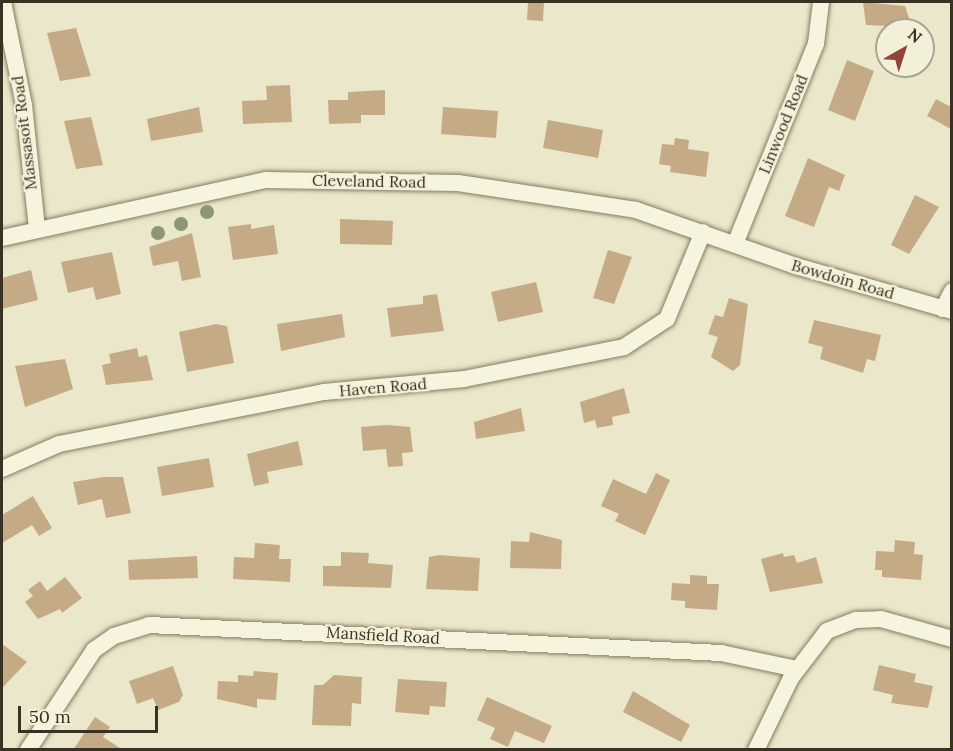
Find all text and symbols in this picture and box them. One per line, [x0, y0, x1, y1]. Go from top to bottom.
north arrow [875, 18, 935, 78]
text: N [904, 24, 926, 47]
street label: Linwood Road [754, 72, 812, 176]
street label: Massasoit Road [7, 75, 41, 191]
street label: Cleveland Road [312, 170, 426, 192]
street label: Bowdoin Road [789, 255, 897, 303]
street label: Haven Road [338, 374, 428, 400]
street label: Mansfield Road [326, 622, 440, 648]
scale bar [21, 694, 160, 732]
text: 50 m [29, 705, 71, 728]

